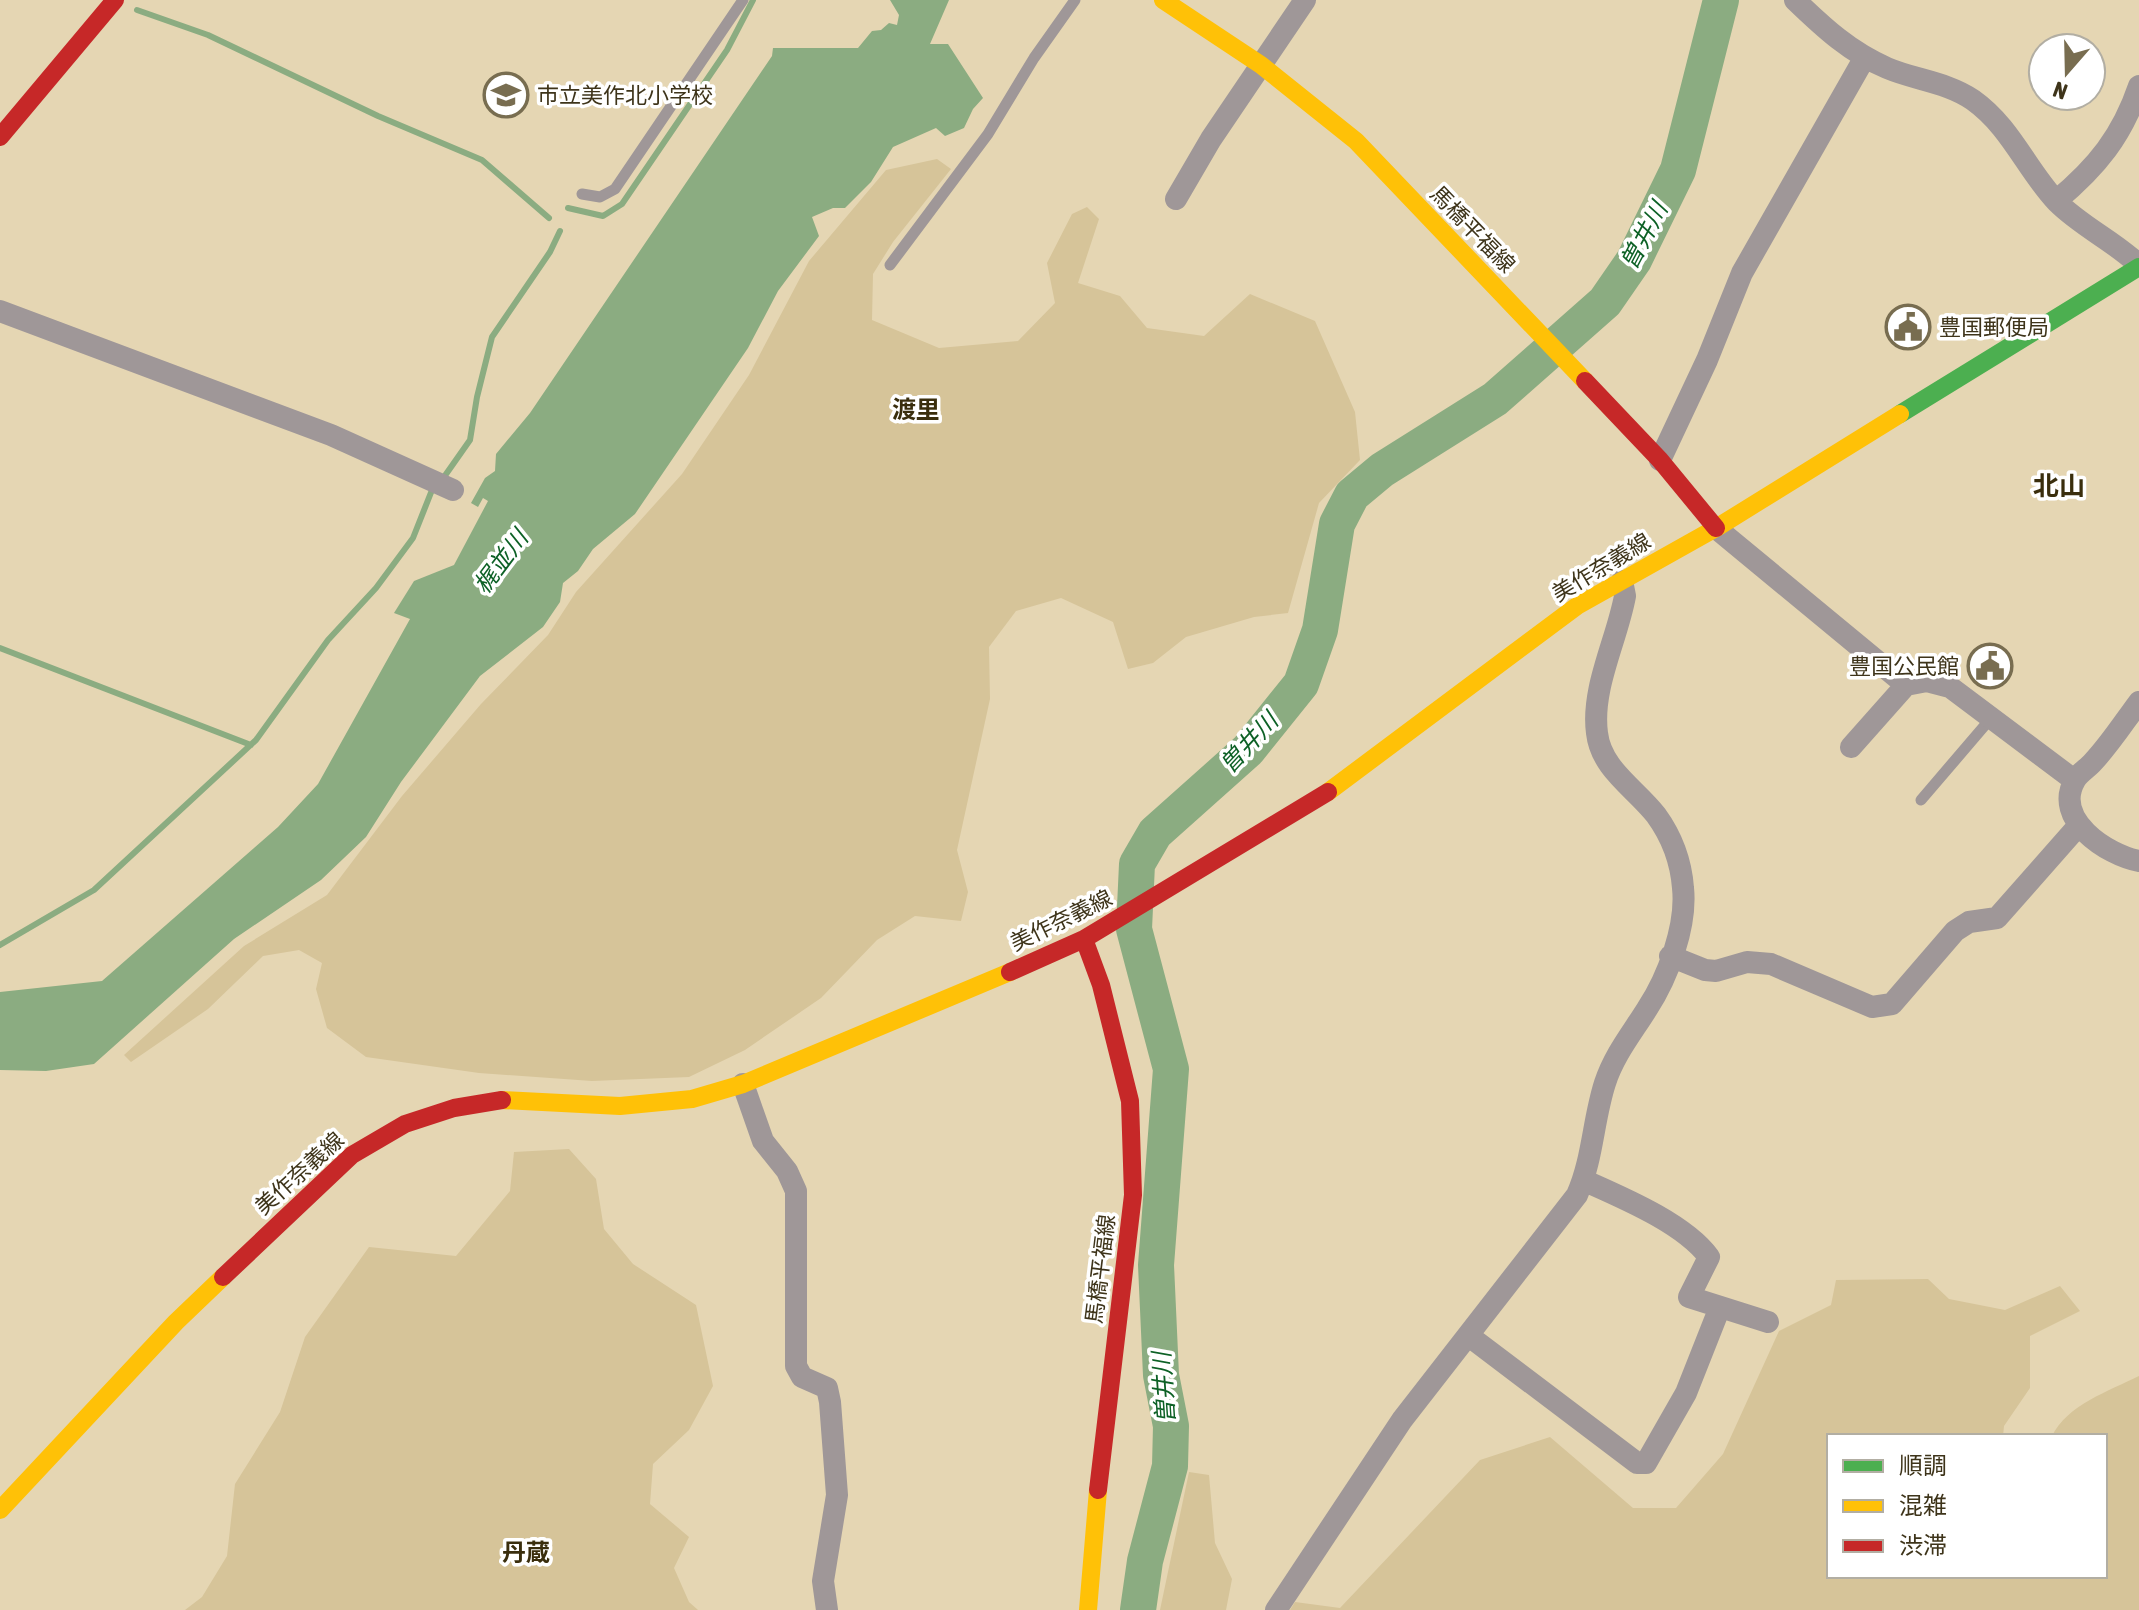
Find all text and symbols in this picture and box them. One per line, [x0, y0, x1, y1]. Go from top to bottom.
north arrow [2027, 32, 2107, 112]
school or university icon: 市立美作北小学校 [482, 71, 530, 119]
text: N [2050, 76, 2071, 105]
place label: 市立美作北小学校 [537, 82, 713, 108]
street label: 馬橋平福線 [1425, 180, 1521, 278]
water label: 曽井川 [1615, 195, 1674, 274]
public building icon: 豊国郵便局 [1884, 303, 1932, 351]
place label: 豊国郵便局 [1939, 314, 2049, 340]
district label: 渡里 [892, 396, 940, 423]
district label: 北山 [2033, 471, 2085, 501]
water label: 梶並川 [468, 522, 535, 599]
street label: 美作奈義線 [1547, 528, 1655, 606]
public building icon: 豊国公民館 [1966, 642, 2014, 690]
place label: 豊国公民館 [1849, 653, 1959, 679]
water label: 曽井川 [1214, 705, 1285, 778]
street label: 美作奈義線 [1006, 884, 1116, 956]
street label: 美作奈義線 [249, 1127, 349, 1219]
street label: 馬橋平福線 [1080, 1213, 1120, 1325]
water label: 曽井川 [1147, 1348, 1179, 1425]
legend [1827, 1434, 2107, 1578]
text: 順調 [1899, 1452, 1947, 1479]
text: 混雑 [1899, 1492, 1947, 1519]
text: 渋滞 [1899, 1532, 1947, 1559]
district label: 丹蔵 [502, 1539, 550, 1566]

